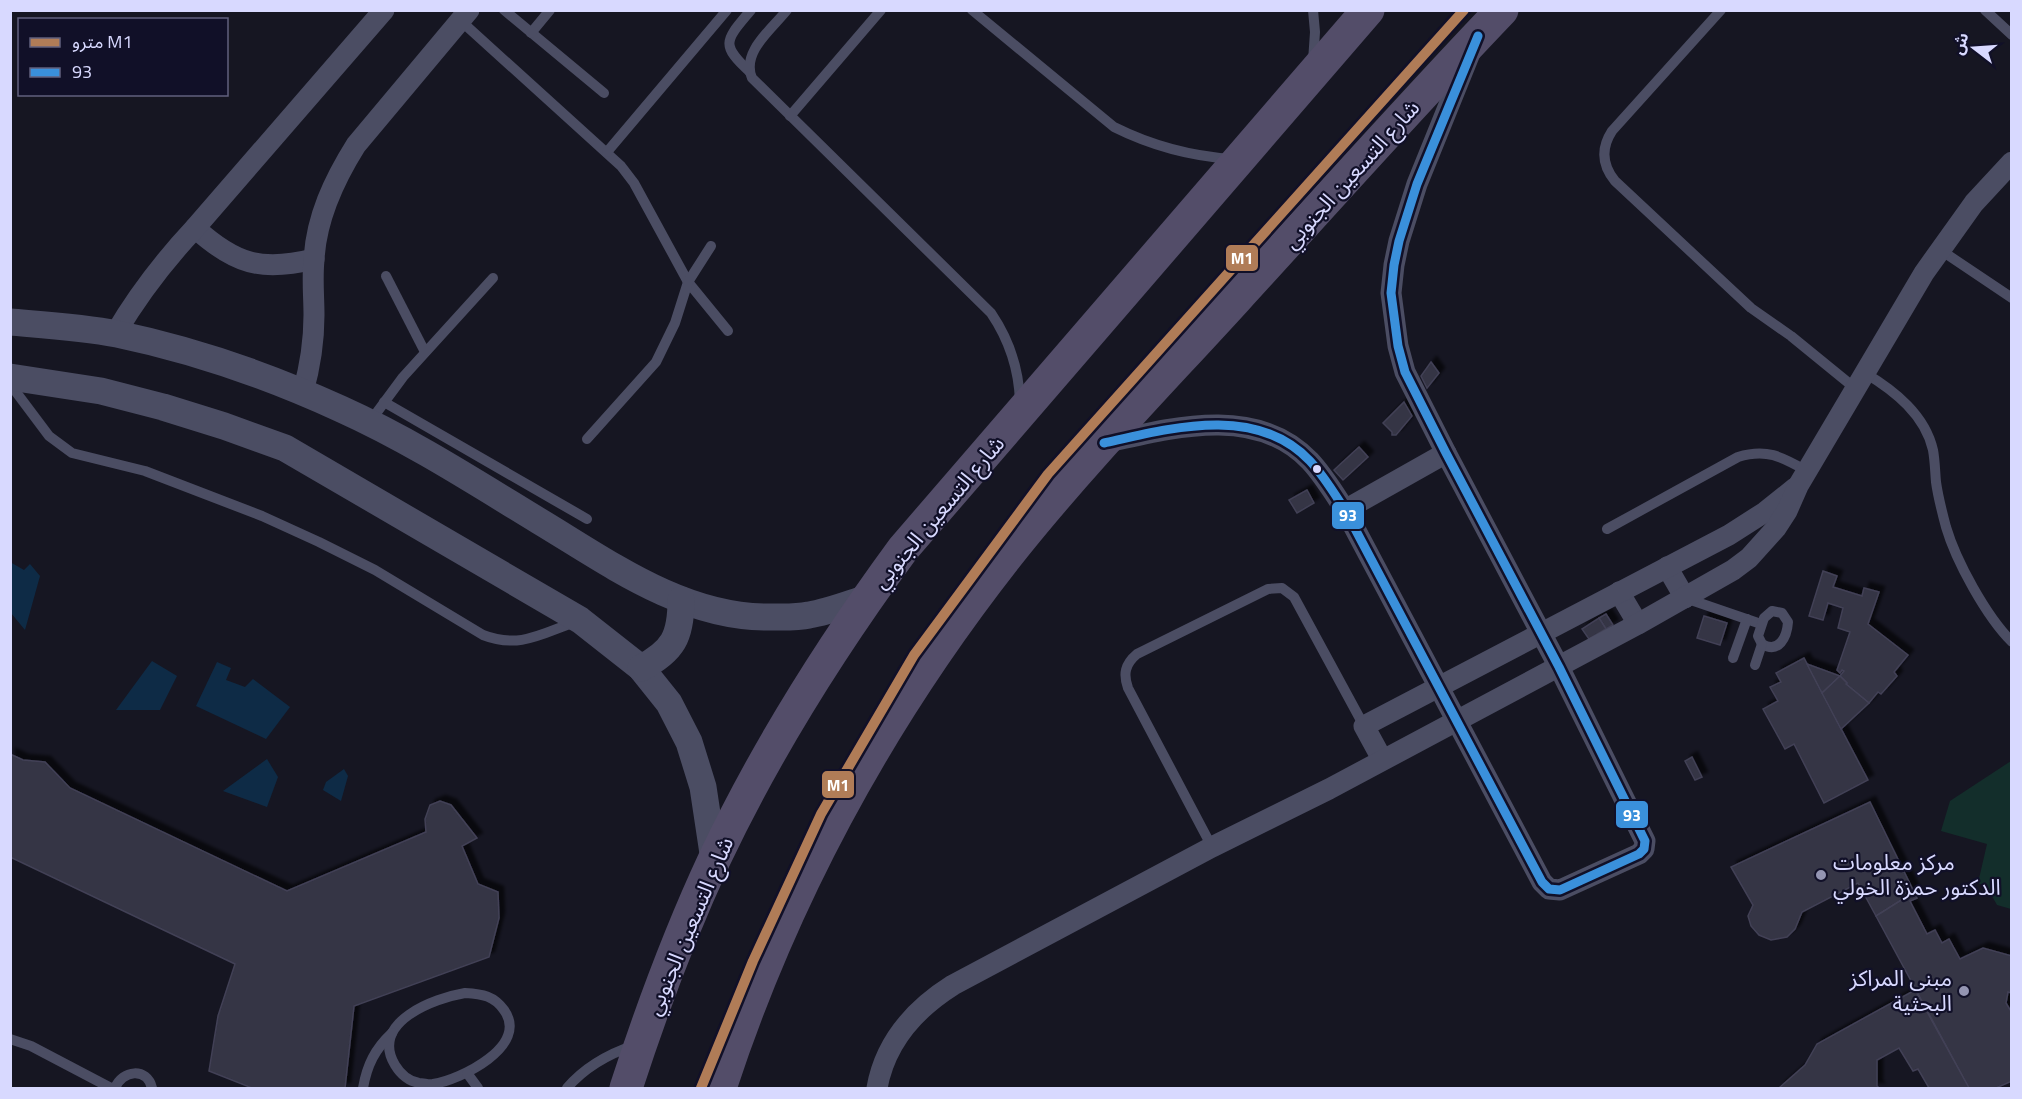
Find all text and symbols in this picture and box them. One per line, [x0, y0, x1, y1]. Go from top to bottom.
legend [18, 18, 228, 96]
north arrow [1944, 18, 2004, 78]
text: مترو M1 [72, 28, 133, 55]
text: ش [1945, 30, 1974, 58]
text: 93 [72, 58, 92, 85]
street label: شارع التسعين الجنوبي [1274, 92, 1428, 256]
line badge: M1 [1225, 244, 1259, 272]
text: M1 [1231, 246, 1253, 270]
street label: شارع التسعين الجنوبي [864, 428, 1013, 596]
unlabelled marker [1311, 463, 1323, 475]
line badge: 93 [1331, 501, 1365, 530]
text: 93 [1339, 503, 1357, 527]
line badge: M1 [821, 770, 855, 799]
text: M1 [827, 773, 849, 797]
line badge: 93 [1615, 800, 1649, 829]
text: 93 [1623, 803, 1641, 827]
street label: شارع التسعين الجنوبي [636, 831, 742, 1021]
place label: مركز معلومات الدكتور حمزة الخولي [1833, 845, 2001, 904]
marker: مركز معلومات الدكتور حمزة الخولي [1814, 868, 1828, 882]
place label: مبنى المراكز البحثية [1848, 961, 1952, 1020]
marker: مبنى المراكز البحثية [1957, 984, 1971, 998]

